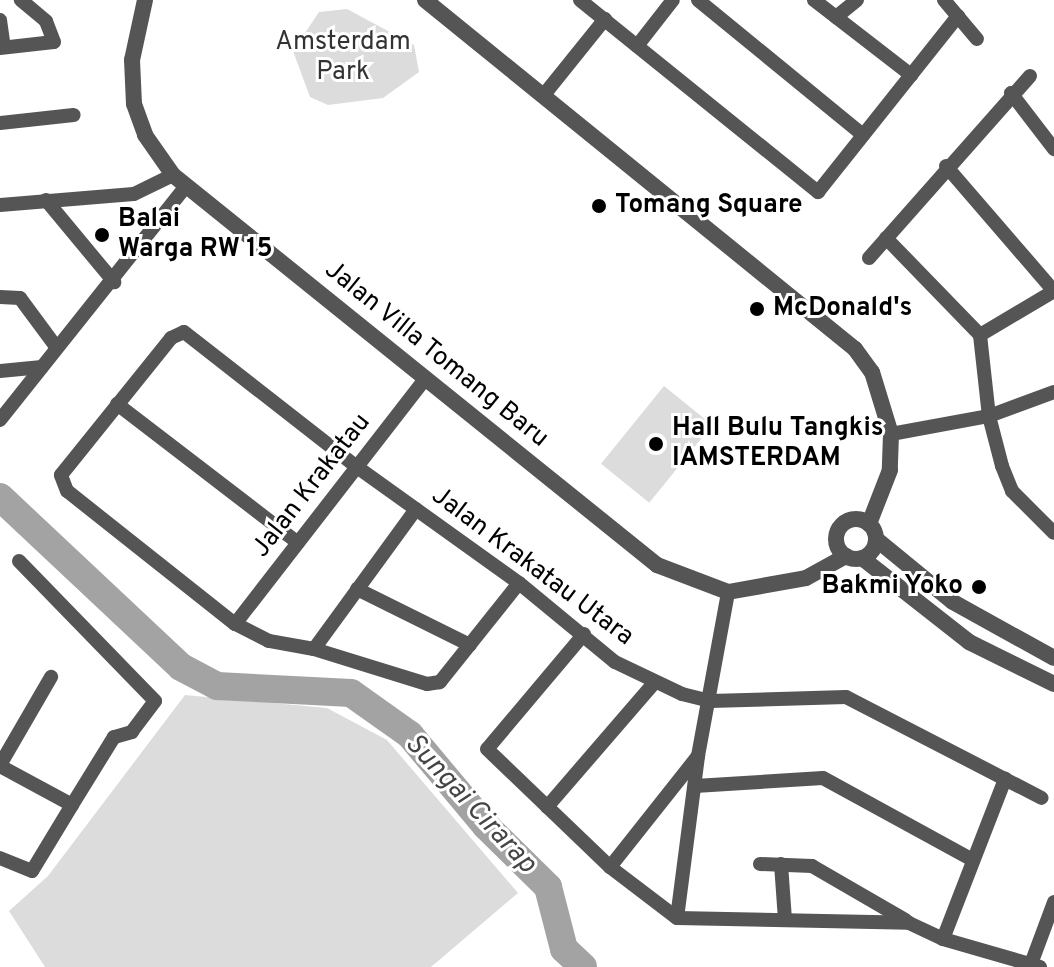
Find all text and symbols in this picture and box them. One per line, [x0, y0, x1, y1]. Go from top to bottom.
park label: Amsterdam Park [275, 27, 411, 88]
place label: Tomang Square [615, 190, 803, 222]
marker: Tomang Square [590, 197, 608, 215]
place label: Balai Warga RW 15 [118, 204, 273, 266]
marker: Balai Warga RW 15 [93, 226, 111, 244]
street label: Jalan Villa Tomang Baru [317, 254, 555, 456]
place label: McDonald's [773, 293, 912, 325]
marker: McDonald's [748, 300, 766, 318]
street label: Jalan Krakatau [246, 408, 378, 564]
place label: Hall Bulu Tangkis IAMSTERDAM [672, 413, 884, 474]
marker: Hall Bulu Tangkis IAMSTERDAM [647, 435, 665, 453]
street label: Jalan Krakatau Utara [425, 481, 639, 653]
place label: Bakmi Yoko [820, 571, 963, 603]
marker: Bakmi Yoko [970, 578, 988, 596]
water label: Sungai Cirarap [397, 727, 543, 881]

